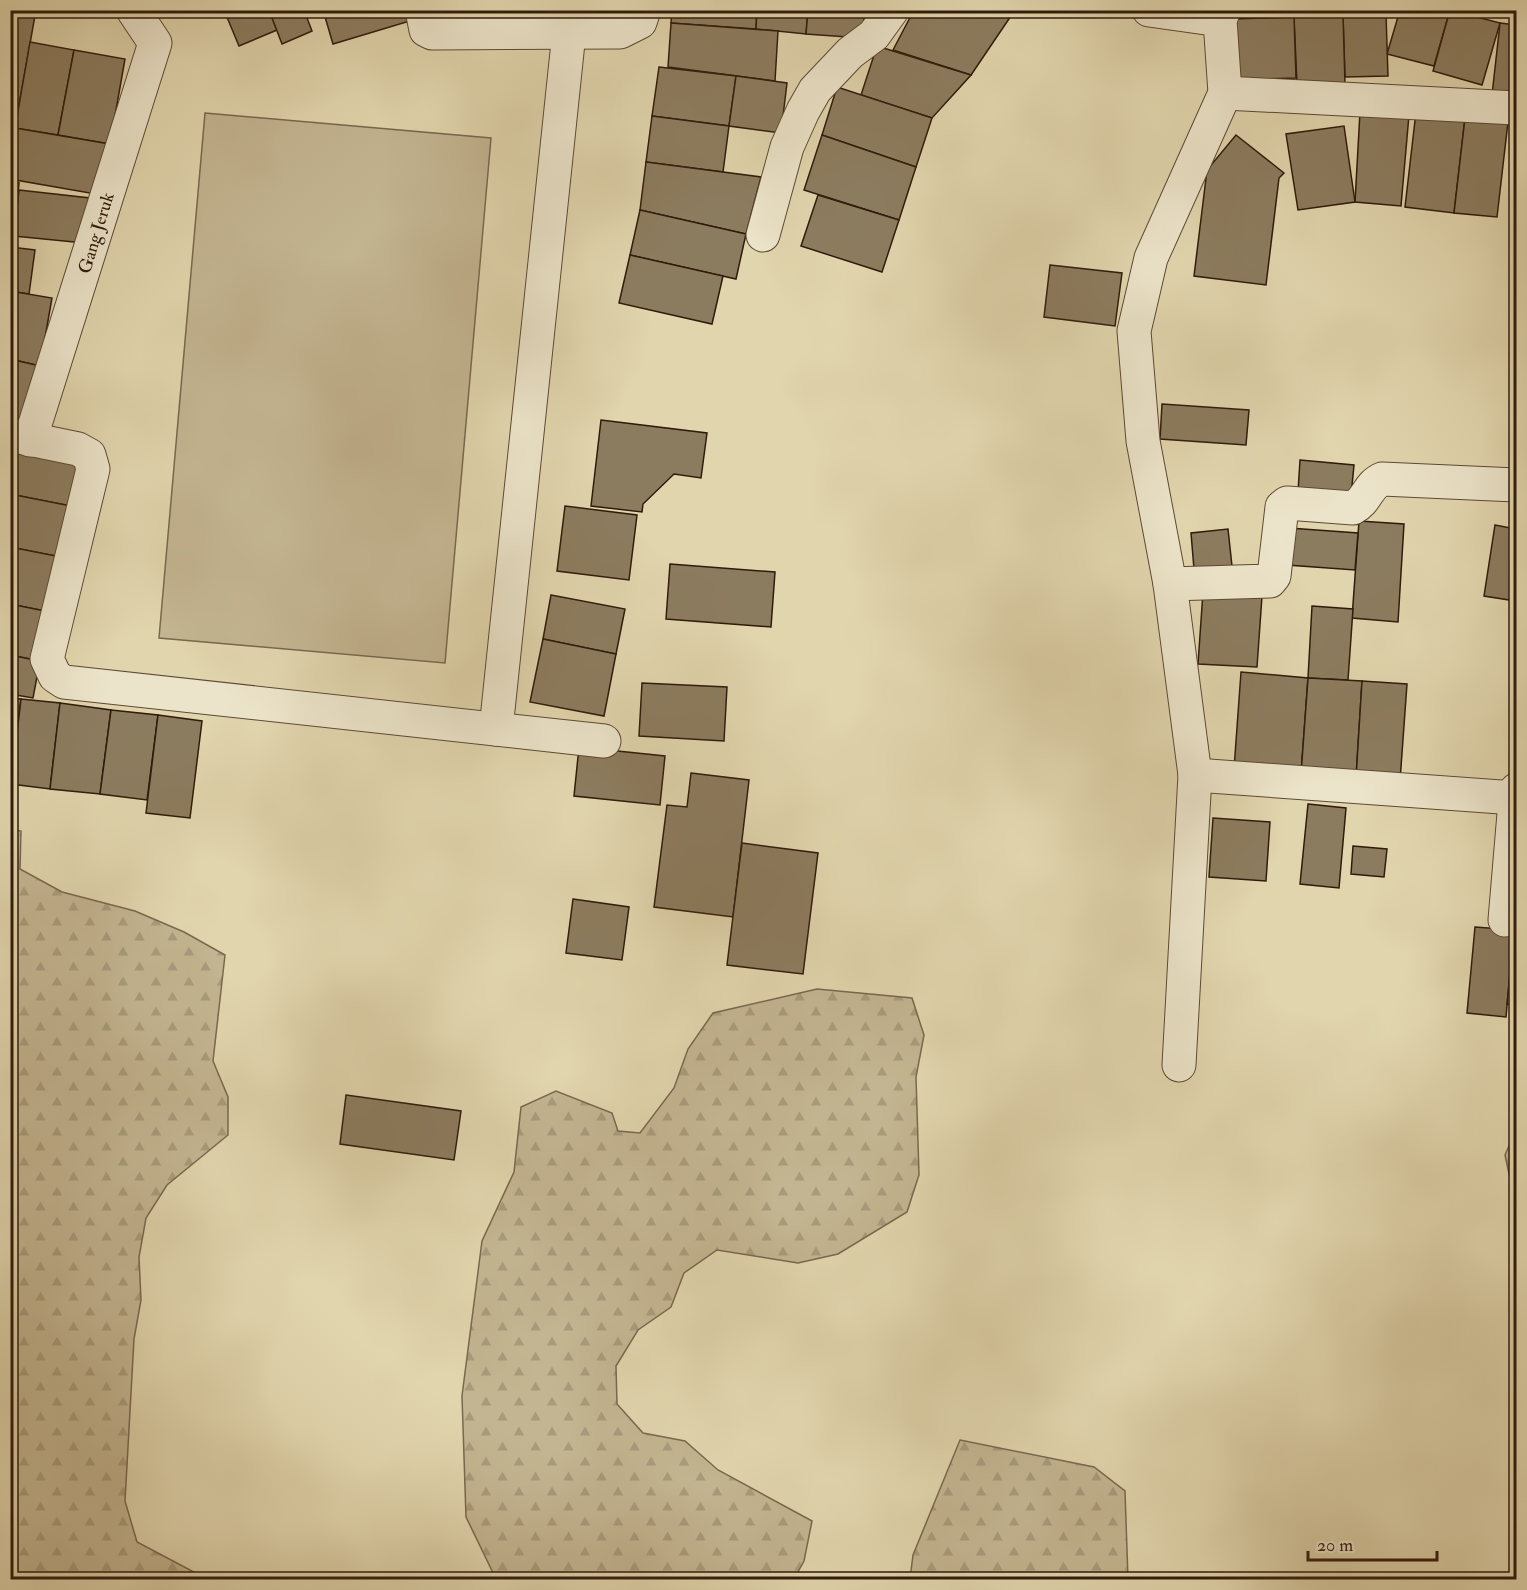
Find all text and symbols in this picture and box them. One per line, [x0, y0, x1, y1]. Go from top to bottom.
street label: Gang Jeruk [73, 189, 120, 276]
scale bar [1308, 1524, 1437, 1562]
text: 20 m [1317, 1534, 1353, 1557]

